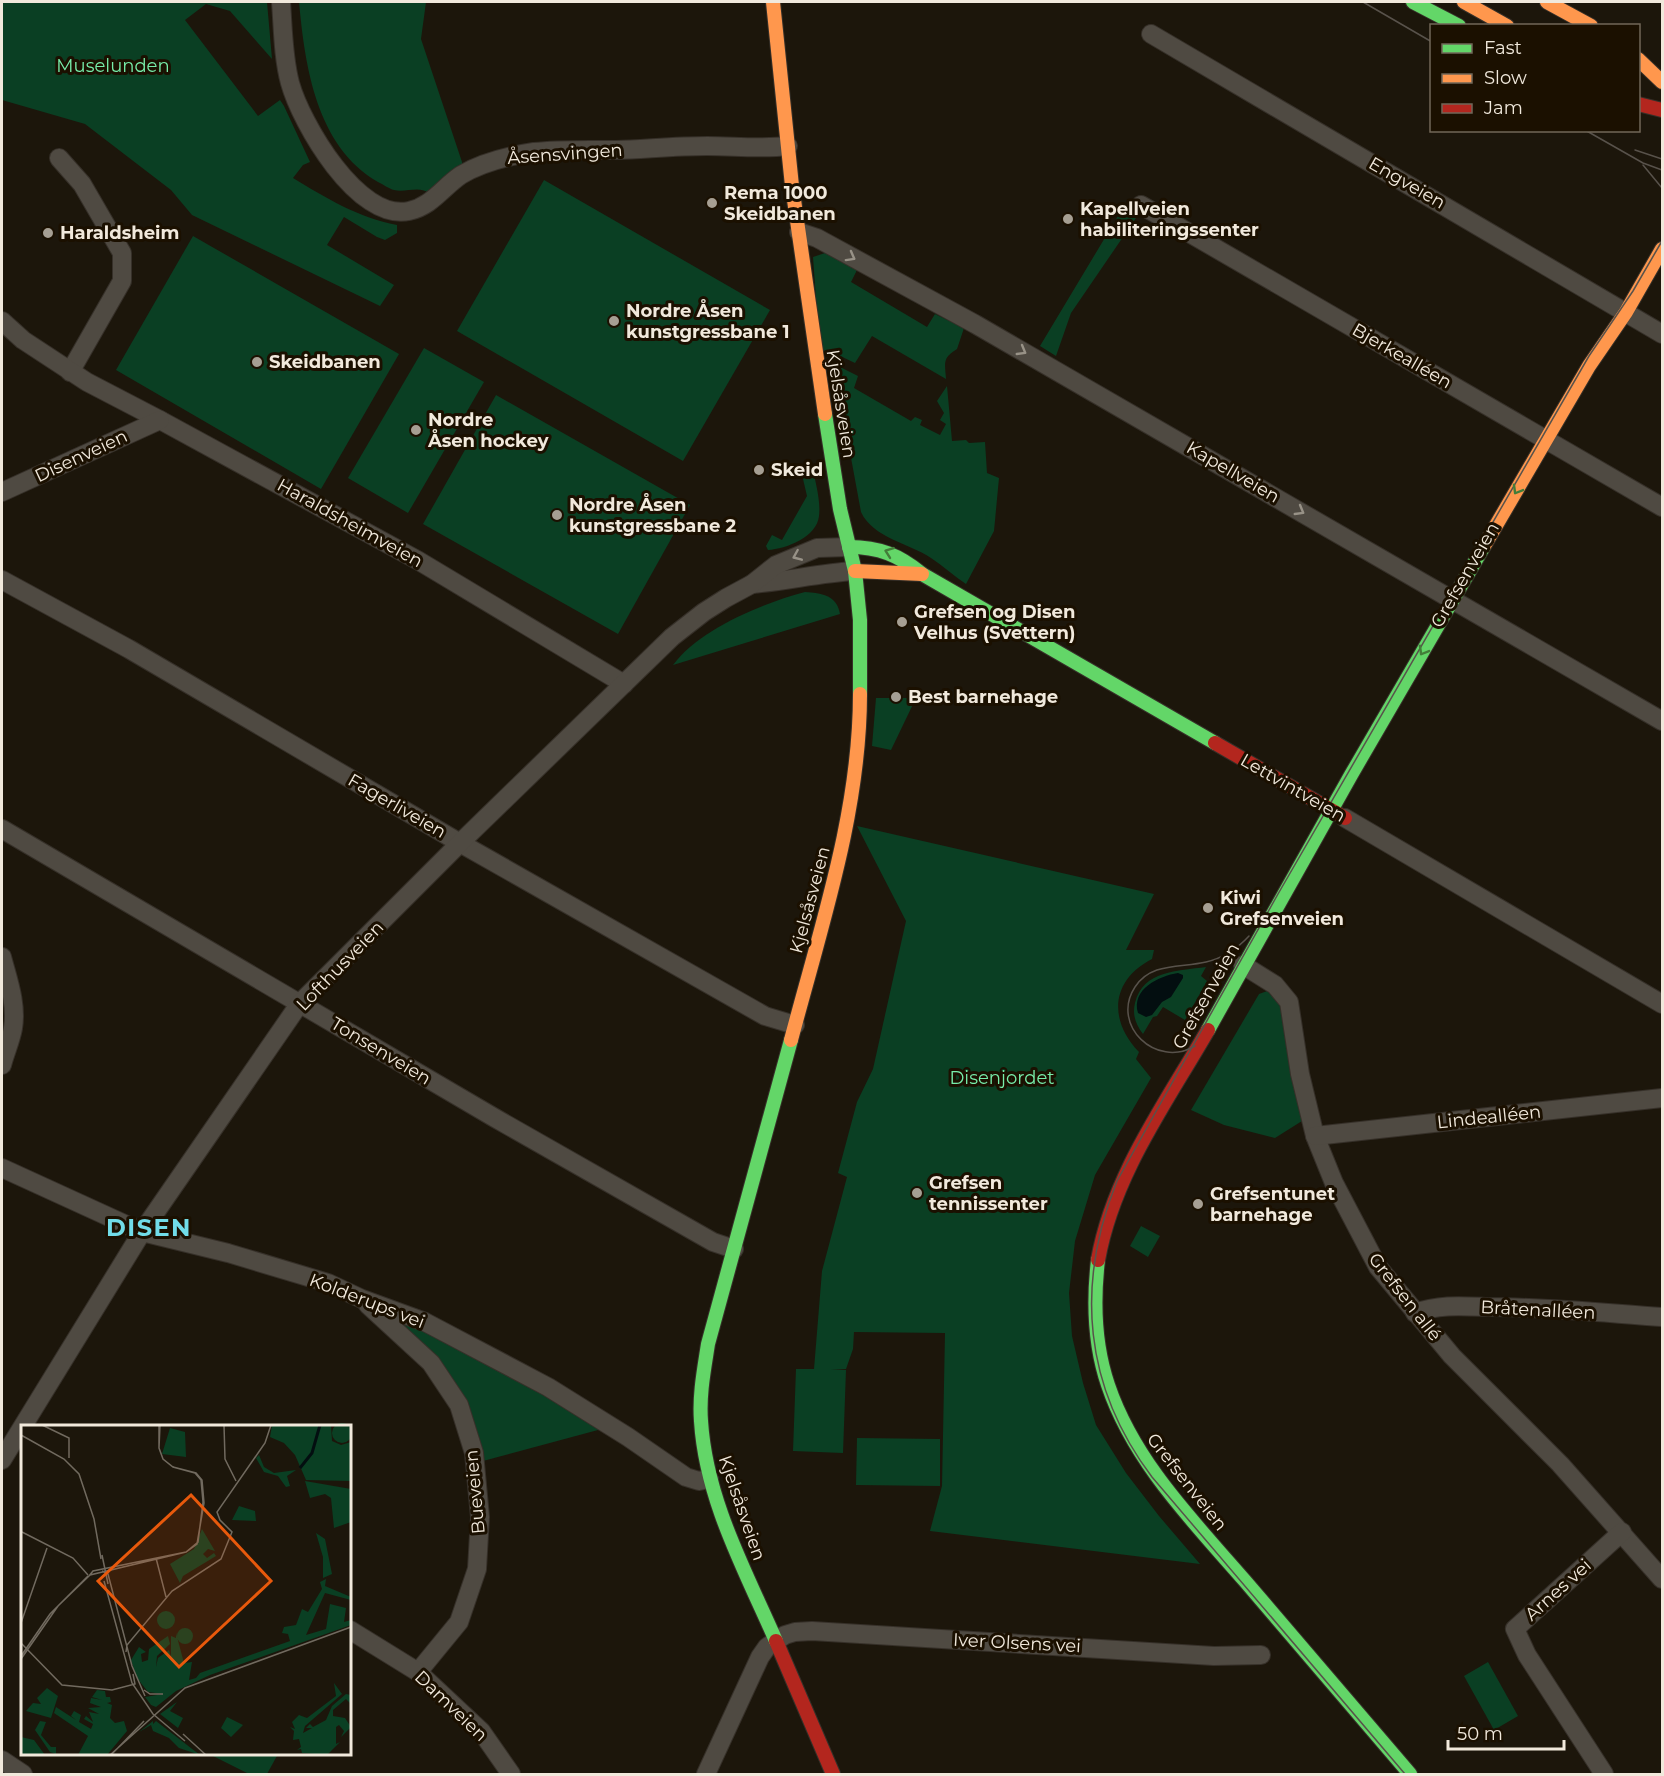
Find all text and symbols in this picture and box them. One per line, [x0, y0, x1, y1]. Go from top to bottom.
legend [1430, 24, 1640, 132]
text: Fast [1484, 37, 1522, 59]
park label: Muselunden [56, 55, 170, 77]
text: Slow [1484, 67, 1527, 89]
text: Jam [1483, 97, 1523, 119]
street label: Åsensvingen [507, 138, 623, 169]
street label: Engveien [1365, 152, 1449, 214]
place label: Rema 1000 Skeidbanen [724, 182, 836, 225]
marker: Rema 1000 Skeidbanen [705, 196, 719, 210]
place label: Kapellveien habiliteringssenter [1080, 198, 1259, 241]
marker: Kapellveien habiliteringssenter [1061, 212, 1075, 226]
place label: Haraldsheim [60, 222, 179, 244]
marker: Haraldsheim [41, 226, 55, 240]
one-way arrow [845, 250, 856, 261]
place label: Nordre Åsen kunstgressbane 1 [626, 299, 789, 343]
marker: Nordre Åsen kunstgressbane 1 [607, 314, 621, 328]
street label: Bjerkealléen [1348, 319, 1456, 393]
one-way arrow [1016, 344, 1026, 355]
street label: Kjelsåsveien [822, 348, 860, 460]
place label: Skeidbanen [269, 351, 381, 373]
marker: Skeidbanen [250, 355, 264, 369]
place label: Nordre Åsen hockey [427, 409, 549, 452]
marker: Nordre Åsen hockey [409, 423, 423, 437]
street label: Disenveien [31, 425, 131, 487]
street label: Kapellveien [1182, 436, 1284, 508]
place label: Skeid [771, 459, 823, 481]
marker: Skeid [752, 463, 766, 477]
street label: Haraldsheimveien [273, 474, 427, 572]
one-way arrow [1512, 484, 1524, 494]
place label: Nordre Åsen kunstgressbane 2 [569, 493, 736, 537]
one-way arrow [1294, 504, 1304, 515]
marker: Nordre Åsen kunstgressbane 2 [550, 508, 564, 522]
street label: Grefsenveien [1426, 519, 1504, 631]
one-way arrow [884, 547, 895, 559]
one-way arrow [792, 549, 803, 561]
place label: Grefsen og Disen Velhus (Svettern) [913, 601, 1075, 644]
marker: Grefsen og Disen Velhus (Svettern) [895, 615, 909, 629]
one-way arrow [1419, 645, 1431, 655]
place label: Best barnehage [908, 686, 1058, 708]
marker: Best barnehage [889, 690, 903, 704]
street label: Lettvintveien [1237, 749, 1349, 827]
street label: Fagerliveien [344, 769, 450, 843]
street label: Kjelsåsveien [785, 844, 835, 956]
place label: Kiwi Grefsenveien [1220, 887, 1344, 930]
marker: Kiwi Grefsenveien [1201, 901, 1215, 915]
street label: Lofthusveien [292, 917, 388, 1015]
street label: Grefsenveien [1168, 939, 1244, 1053]
street label: Tonsenveien [327, 1013, 435, 1089]
park label: Disenjordet [949, 1067, 1055, 1089]
street label: Lindealléen [1436, 1101, 1542, 1133]
place label: Grefsen tennissenter [929, 1172, 1048, 1215]
place label: Grefsentunet barnehage [1210, 1183, 1335, 1226]
marker: Grefsen tennissenter [910, 1186, 924, 1200]
marker: Grefsentunet barnehage [1191, 1197, 1205, 1211]
district label: DISEN [106, 1213, 192, 1242]
street label: Grefsen allé [1364, 1249, 1446, 1345]
street label: Kolderups vei [306, 1269, 428, 1333]
street label: Bråtenalléen [1480, 1296, 1596, 1324]
inset map [21, 1425, 351, 1755]
street label: Grefsenveien [1142, 1429, 1232, 1535]
street label: Bueveien [460, 1449, 490, 1535]
street label: Kjelsåsveien [714, 1453, 770, 1563]
street label: Arnes vei [1520, 1554, 1596, 1626]
street label: Iver Olsens vei [952, 1629, 1082, 1657]
street label: Damveien [410, 1666, 492, 1746]
scale bar [1448, 1713, 1564, 1751]
text: 50 m [1457, 1723, 1503, 1745]

